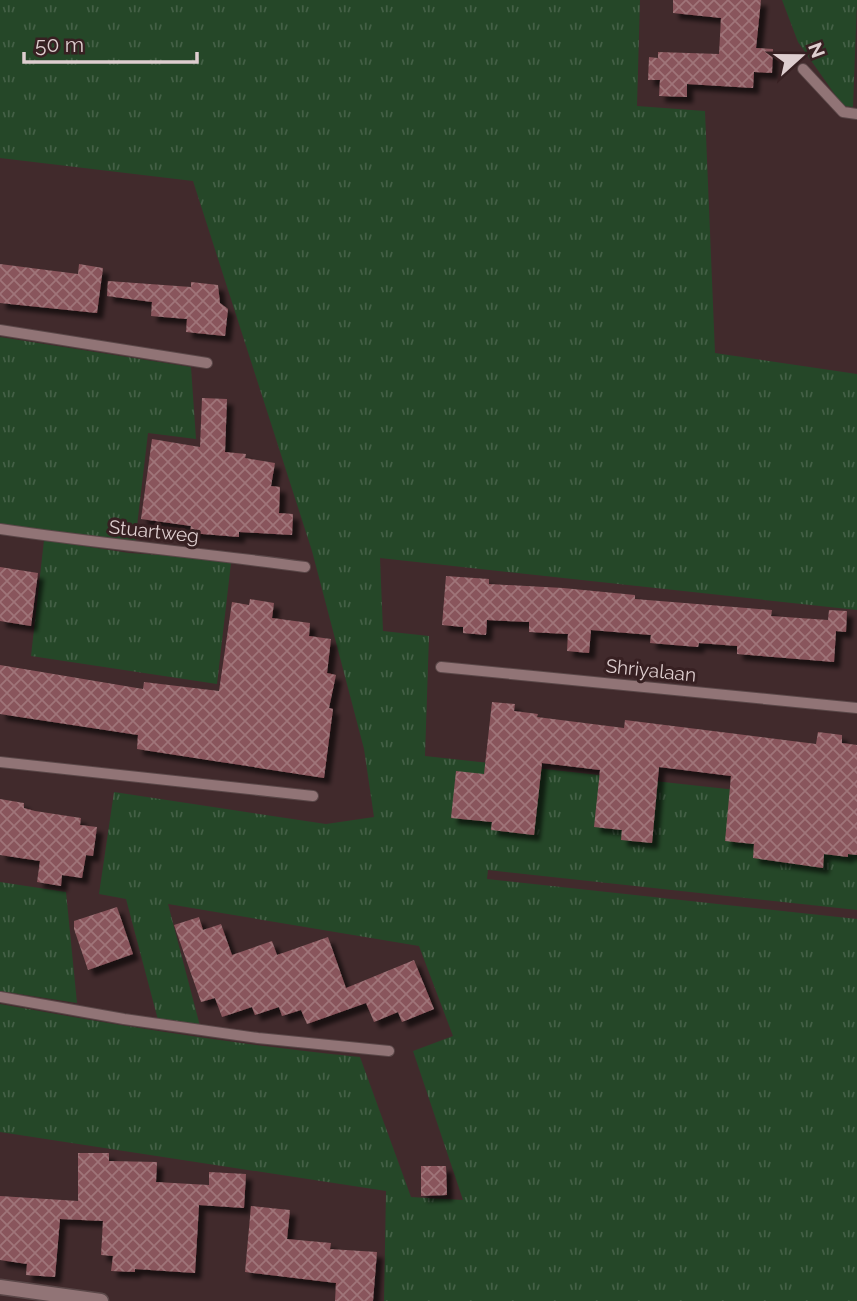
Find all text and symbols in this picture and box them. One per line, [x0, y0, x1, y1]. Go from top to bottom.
scale bar [24, 21, 198, 65]
north arrow [766, 21, 836, 91]
text: 50 m [35, 32, 84, 57]
text: N [804, 39, 830, 61]
street label: Stuartweg [108, 515, 200, 547]
street label: Shriyalaan [605, 654, 697, 686]

